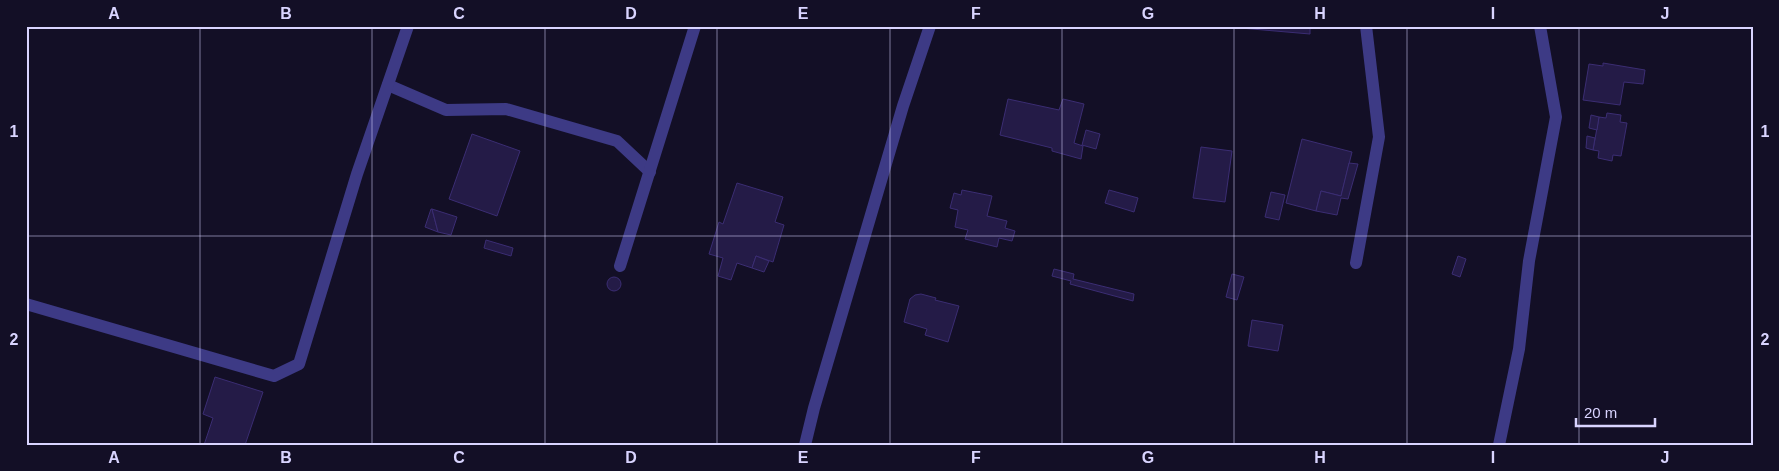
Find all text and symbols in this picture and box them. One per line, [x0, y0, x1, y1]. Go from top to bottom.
text: A [108, 5, 120, 22]
text: B [280, 5, 292, 22]
text: C [453, 5, 465, 22]
text: D [625, 5, 637, 22]
text: E [798, 5, 809, 22]
text: F [971, 5, 981, 22]
text: G [1142, 5, 1154, 22]
text: H [1314, 5, 1326, 22]
text: I [1491, 5, 1495, 22]
text: J [1661, 5, 1669, 22]
text: 1 [10, 123, 19, 140]
text: 1 [1761, 123, 1770, 140]
text: 2 [10, 331, 19, 348]
text: 2 [1761, 331, 1770, 348]
scale bar [1576, 396, 1655, 428]
text: 20 m [1584, 404, 1617, 421]
text: A [108, 449, 120, 466]
text: B [280, 449, 292, 466]
text: C [453, 449, 465, 466]
text: D [625, 449, 637, 466]
text: E [798, 449, 809, 466]
text: F [971, 449, 981, 466]
text: G [1142, 449, 1154, 466]
text: H [1314, 449, 1326, 466]
text: I [1491, 449, 1495, 466]
text: J [1661, 449, 1669, 466]

